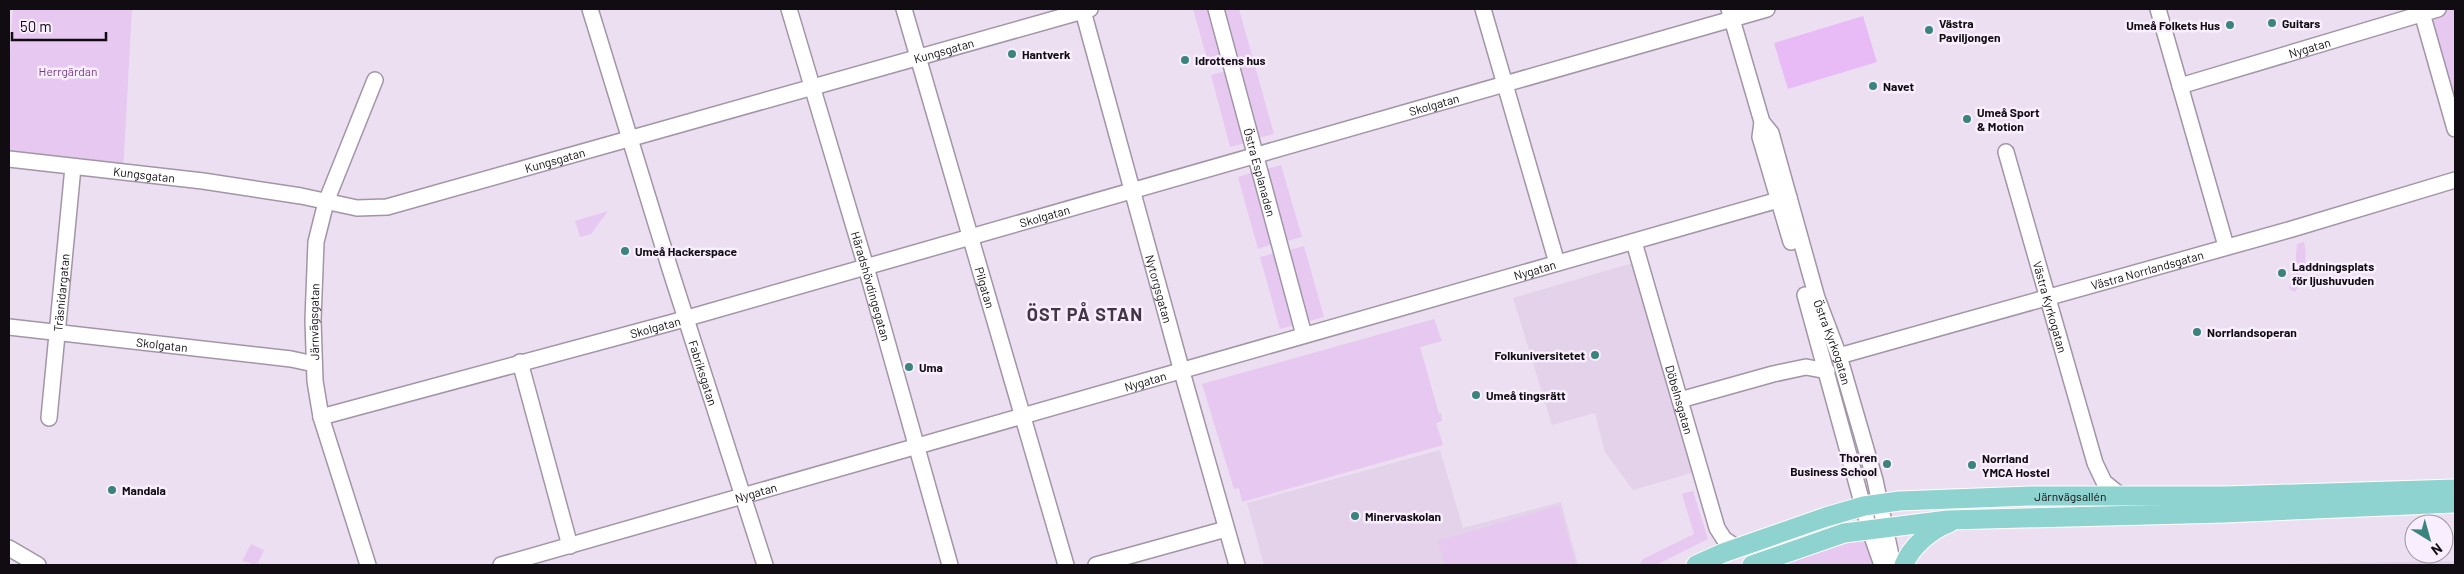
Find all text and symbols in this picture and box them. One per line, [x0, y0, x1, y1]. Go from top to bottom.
scale bar [12, 10, 106, 42]
place label: Västra Paviljongen [1939, 16, 2001, 44]
place label: Guitars [2282, 16, 2320, 30]
text: 50 m [20, 17, 52, 35]
marker: Guitars [2266, 17, 2278, 29]
place label: Umeå Folkets Hus [2126, 18, 2220, 32]
marker: Umeå Folkets Hus [2224, 19, 2236, 31]
marker: Västra Paviljongen [1923, 24, 1935, 36]
street label: Kungsgatan [912, 35, 975, 65]
street label: Nygatan [2287, 35, 2332, 60]
place label: Hantverk [1022, 47, 1071, 61]
marker: Hantverk [1006, 48, 1018, 60]
place label: Idrottens hus [1195, 53, 1266, 67]
marker: Idrottens hus [1179, 54, 1191, 66]
park label: Herrgärdan [39, 64, 97, 78]
place label: Navet [1883, 79, 1914, 93]
marker: Navet [1867, 80, 1879, 92]
street label: Skolgatan [1407, 91, 1461, 118]
place label: Umeå Sport & Motion [1977, 105, 2040, 133]
marker: Umeå Sport & Motion [1961, 113, 1973, 125]
street label: Östra Esplanaden [1241, 126, 1279, 218]
street label: Kungsgatan [523, 145, 586, 175]
street label: Kungsgatan [113, 164, 176, 185]
street label: Skolgatan [1018, 202, 1071, 230]
street label: Häradshövdingegatan [849, 230, 893, 342]
place label: Umeå Hackerspace [635, 244, 738, 258]
marker: Umeå Hackerspace [619, 245, 631, 257]
street label: Västra Norrlandsgatan [2089, 247, 2205, 292]
street label: Träsnidargatan [50, 253, 72, 332]
street label: Nytorgsgatan [1143, 253, 1175, 324]
street label: Nygatan [1512, 257, 1557, 282]
street label: Västra Kyrkogatan [2031, 259, 2070, 354]
place label: Laddningsplats för ljushuvuden [2292, 259, 2374, 287]
street label: Pilgatan [972, 265, 998, 310]
marker: Laddningsplats för ljushuvuden [2276, 267, 2288, 279]
street label: Järnvägsgatan [306, 283, 321, 361]
street label: Östra Kyrkogatan [1811, 297, 1854, 386]
district label: ÖST PÅ STAN [1027, 301, 1143, 325]
street label: Skolgatan [628, 313, 682, 340]
place label: Norrlandsoperan [2207, 325, 2297, 339]
marker: Norrlandsoperan [2191, 326, 2203, 338]
street label: Skolgatan [136, 334, 188, 354]
street label: Fabriksgatan [686, 338, 720, 407]
place label: Folkuniversitetet [1494, 348, 1585, 362]
marker: Folkuniversitetet [1589, 349, 1601, 361]
place label: Uma [919, 360, 943, 374]
marker: Uma [903, 361, 915, 373]
street label: Döbelnsgatan [1663, 363, 1696, 436]
street label: Nygatan [1123, 368, 1168, 394]
place label: Umeå tingsrätt [1486, 388, 1566, 402]
marker: Umeå tingsrätt [1470, 389, 1482, 401]
place label: Thoren Business School [1790, 450, 1877, 478]
place label: Norrland YMCA Hostel [1982, 451, 2050, 479]
marker: Thoren Business School [1881, 458, 1893, 470]
marker: Norrland YMCA Hostel [1966, 459, 1978, 471]
street label: Nygatan [733, 480, 778, 505]
place label: Mandala [122, 483, 166, 497]
marker: Mandala [106, 484, 118, 496]
street label: Järnvägsallén [2034, 489, 2106, 503]
place label: Minervaskolan [1365, 509, 1441, 523]
marker: Minervaskolan [1349, 510, 1361, 522]
north arrow [2404, 514, 2454, 564]
text: N [2428, 540, 2446, 559]

